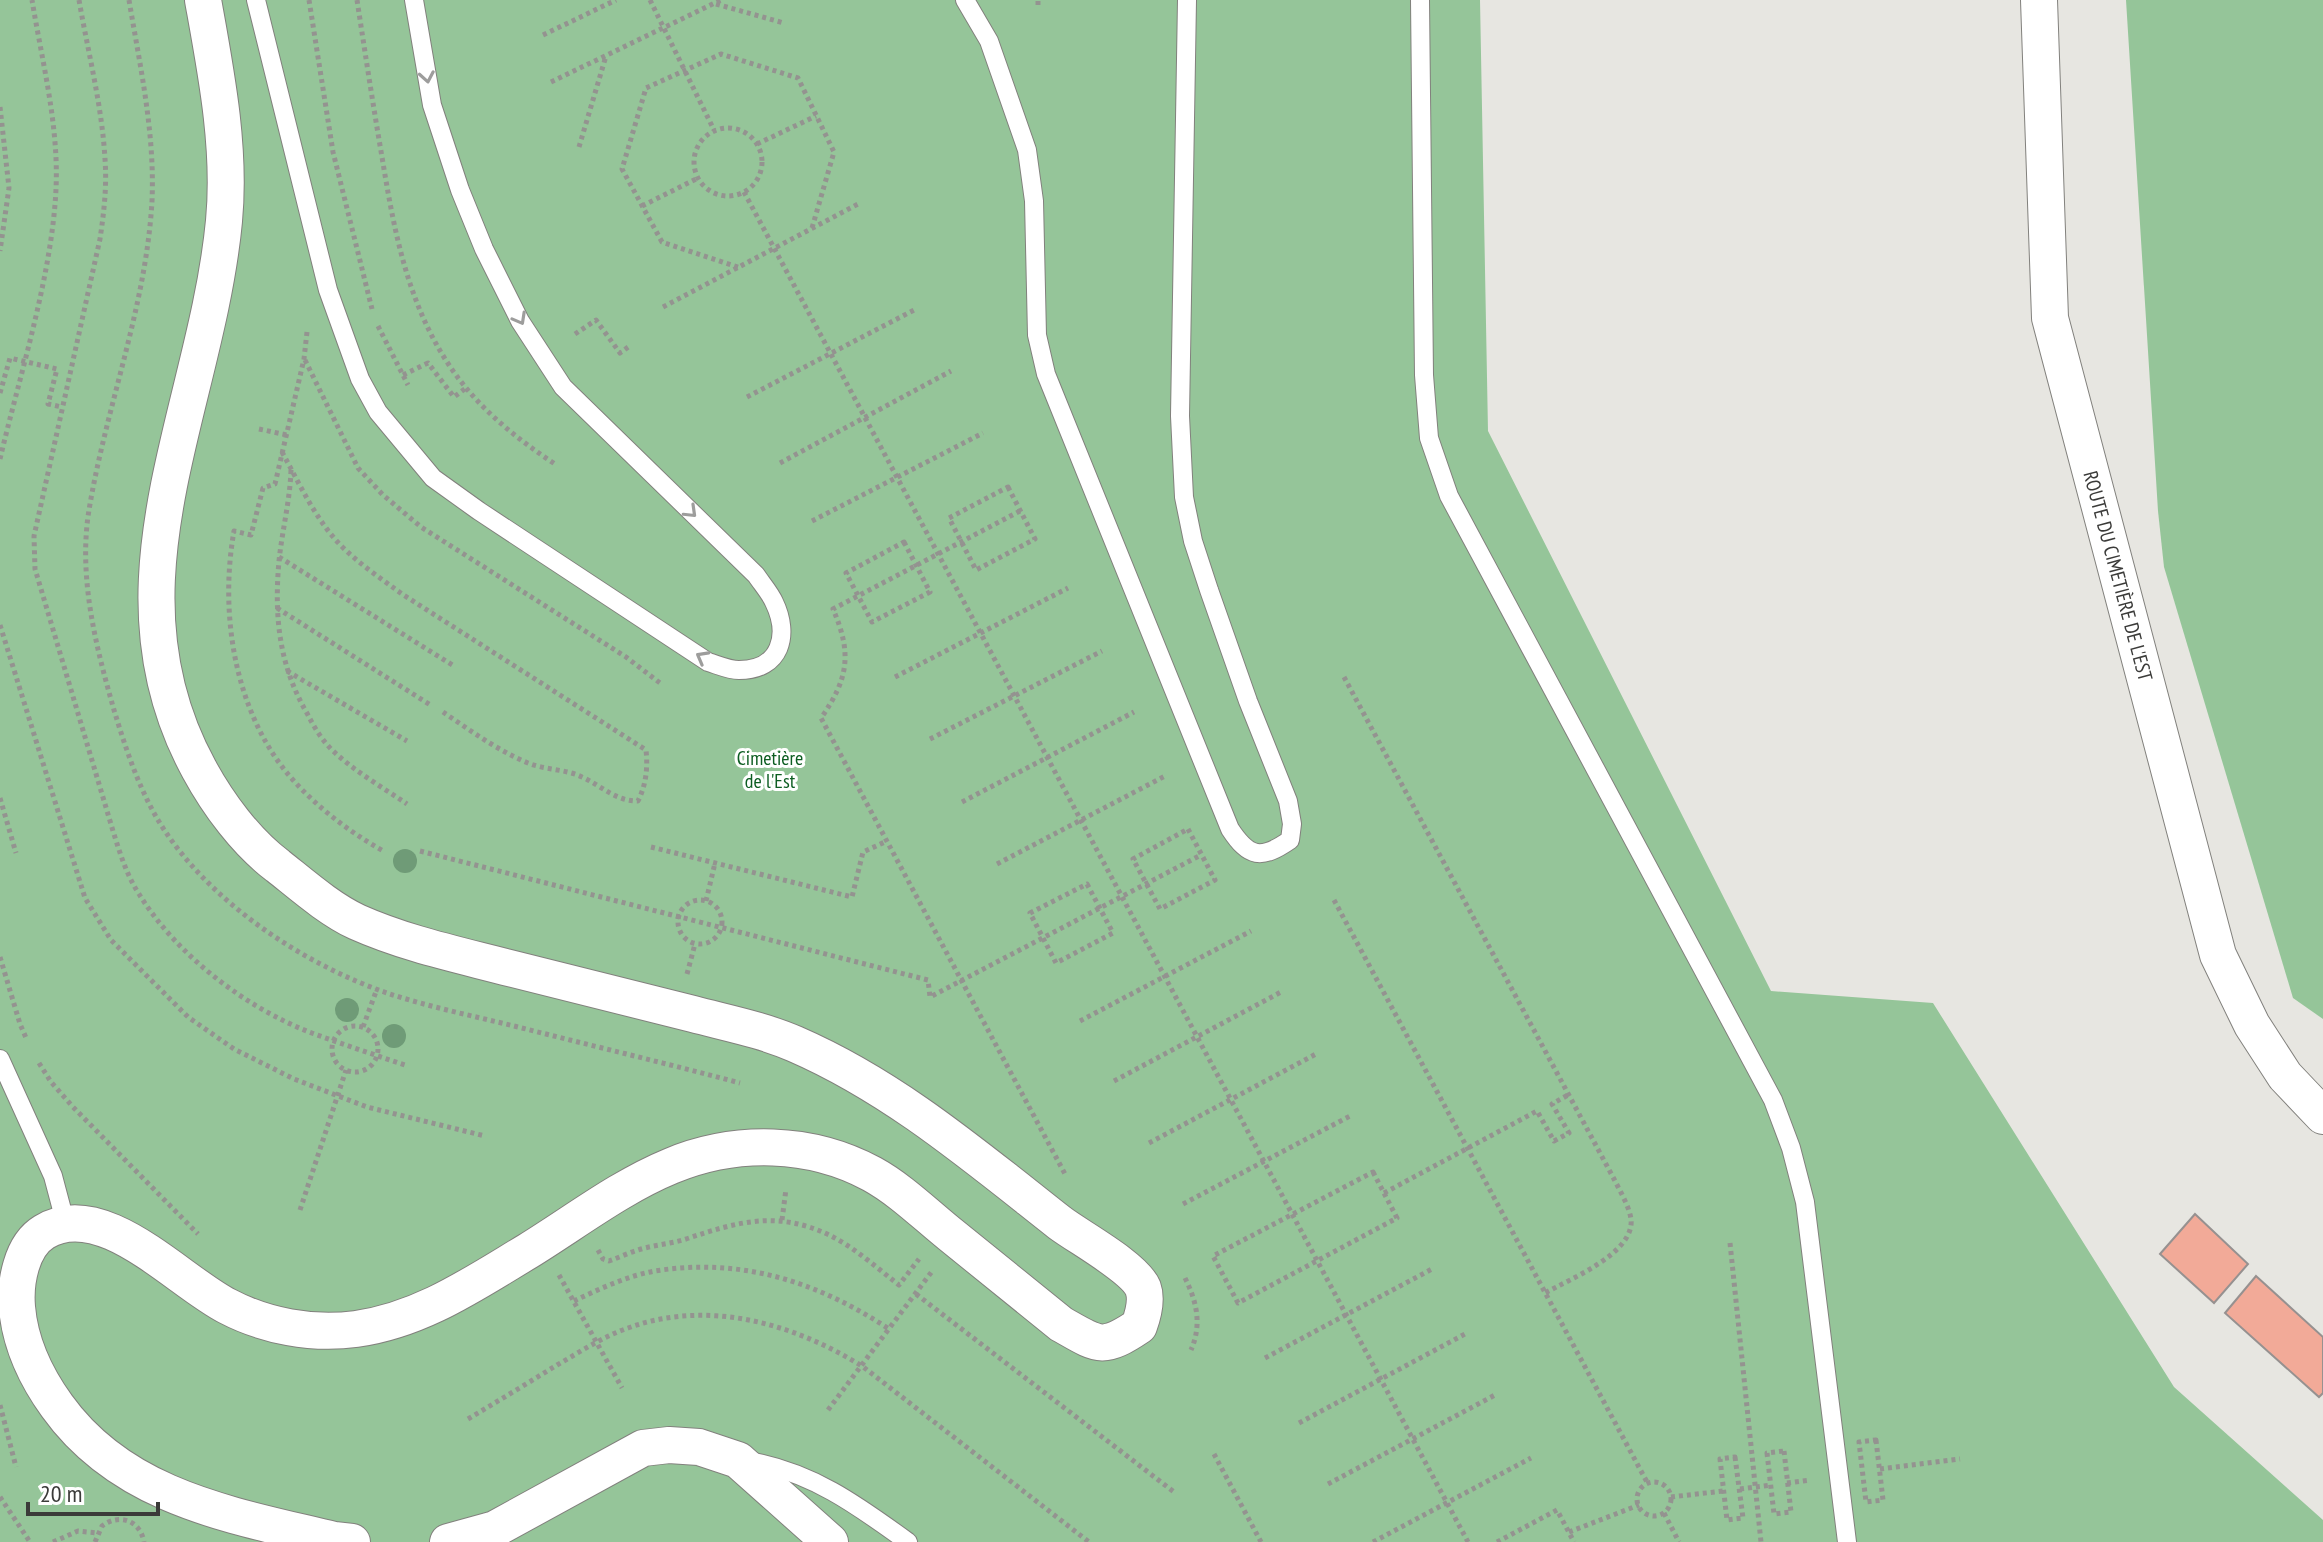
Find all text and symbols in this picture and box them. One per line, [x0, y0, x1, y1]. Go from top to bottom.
one-way arrow [418, 70, 435, 84]
one-way arrow [510, 310, 526, 324]
street label: ROUTE DU CIMETIÈRE DE L'EST [2077, 468, 2159, 684]
one-way arrow [682, 502, 696, 517]
one-way arrow [696, 651, 711, 667]
park label: Cimetière de l'Est [737, 745, 803, 794]
scale bar [28, 1466, 158, 1516]
text: 20 m [40, 1478, 82, 1509]

